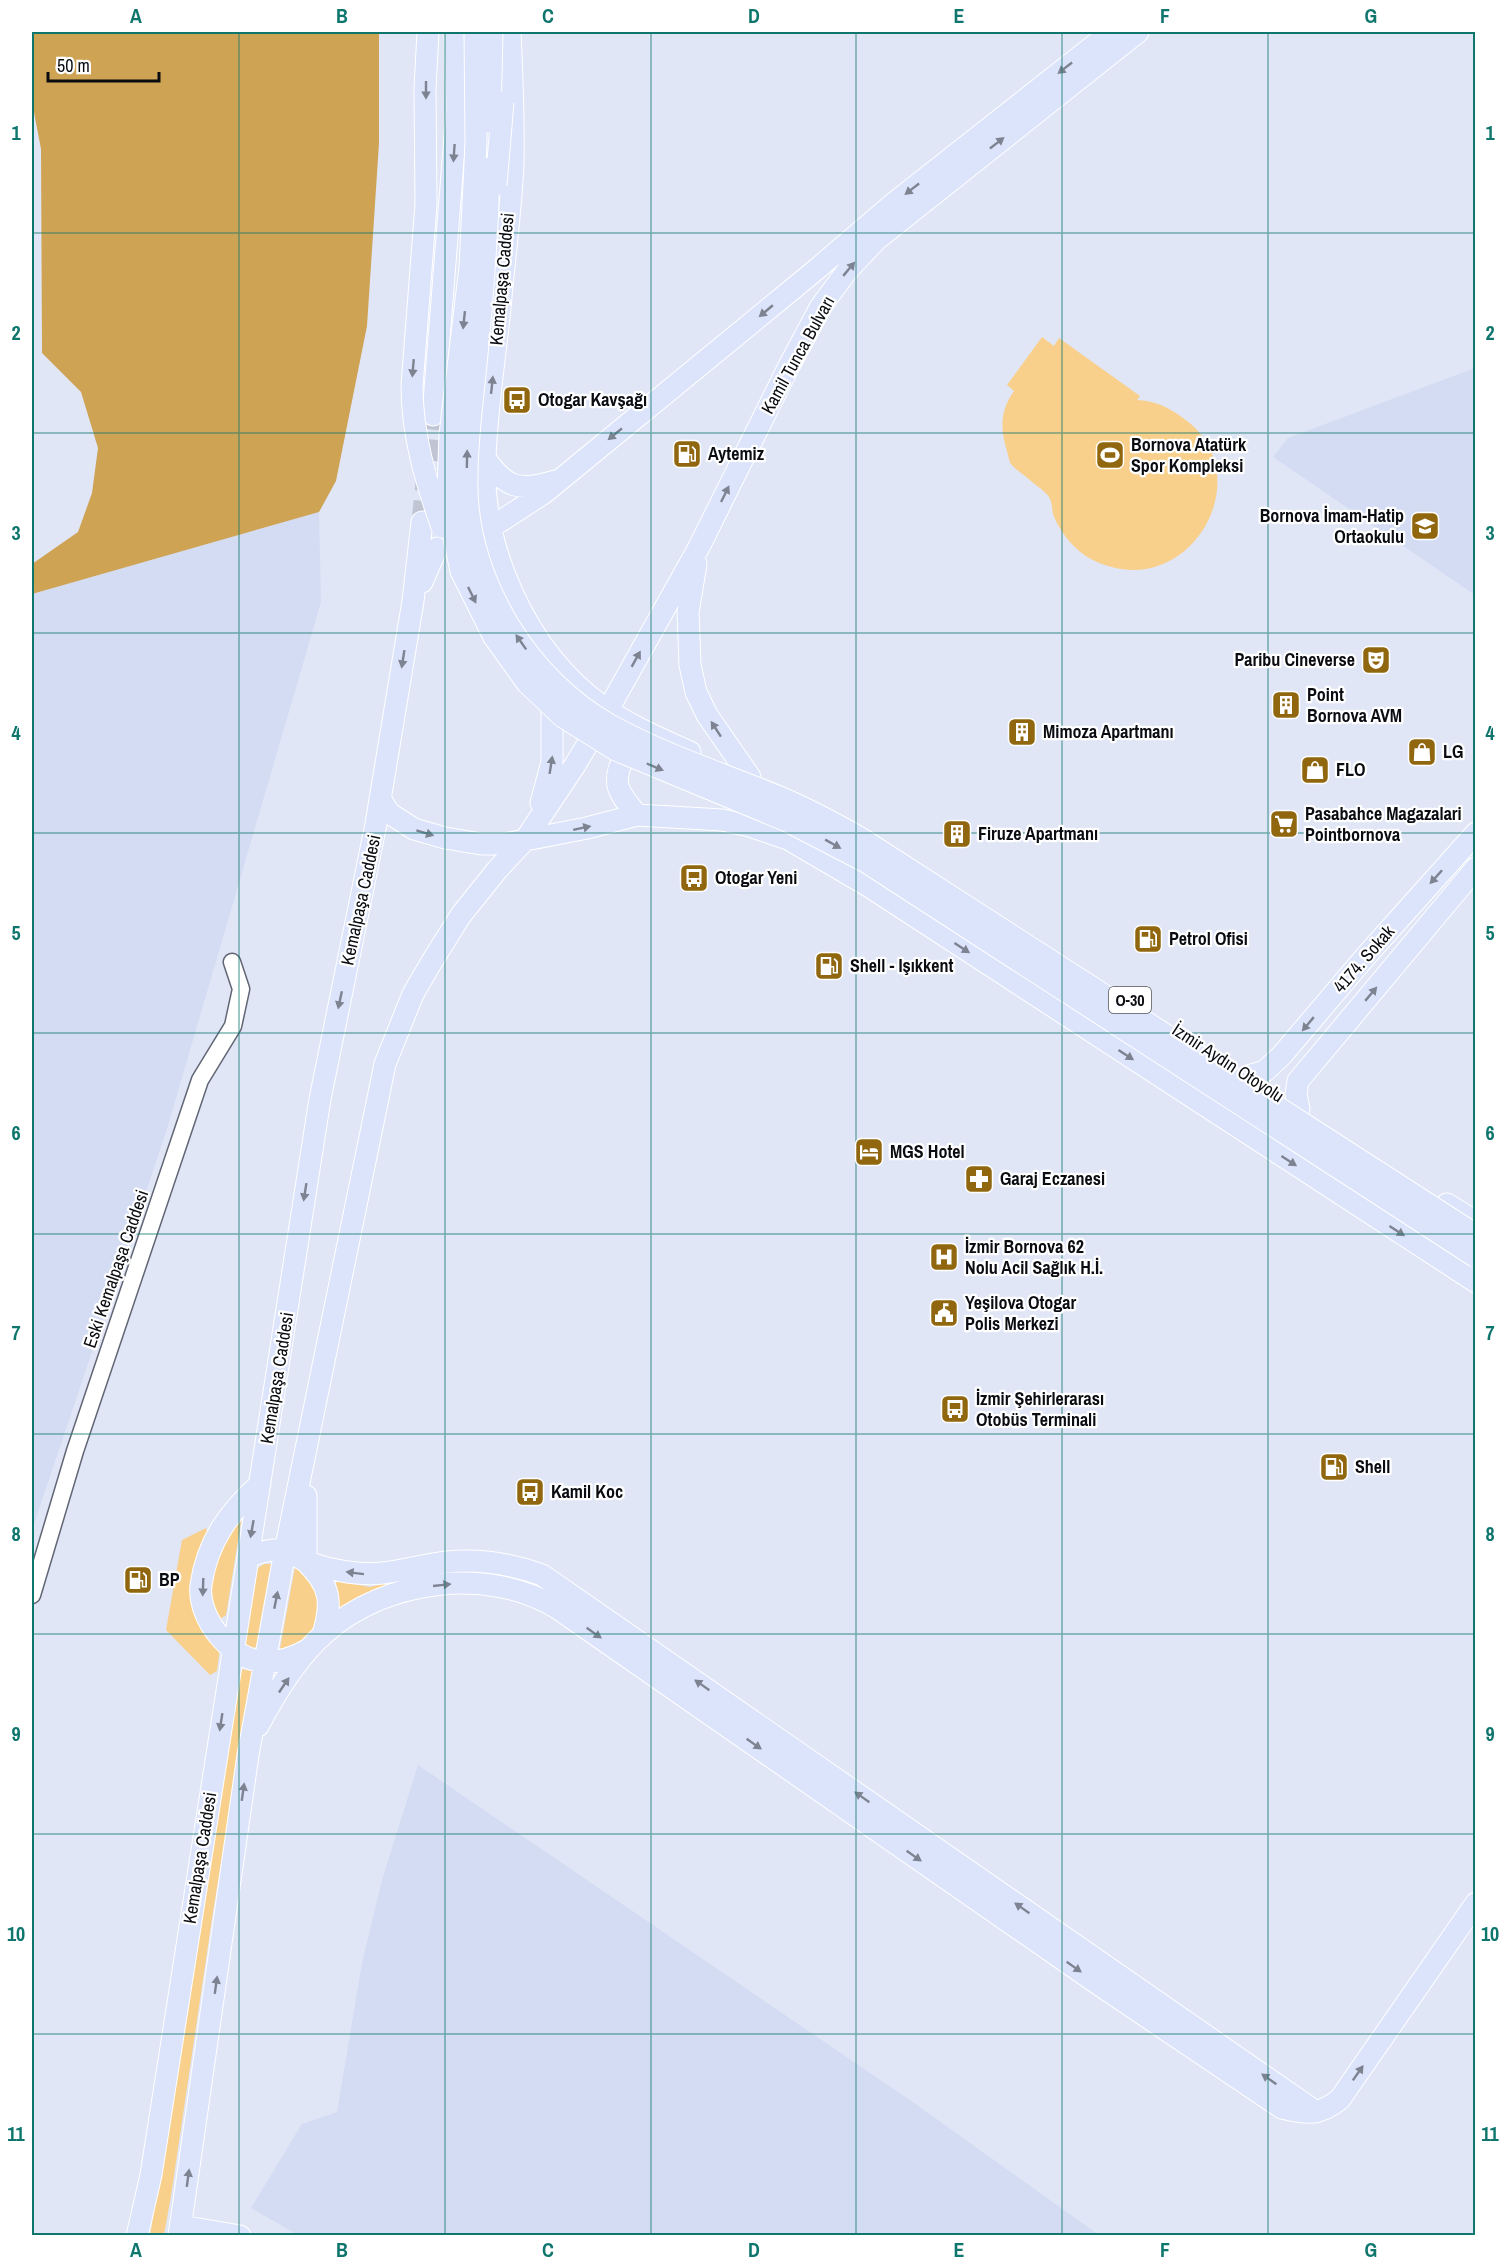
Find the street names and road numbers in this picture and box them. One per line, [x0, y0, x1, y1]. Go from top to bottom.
street label: Kemalpaşa Caddesi [483, 212, 520, 346]
street label: Kamil Tunca Bulvarı [755, 291, 840, 418]
street label: Kemalpaşa Caddesi [334, 832, 387, 968]
street label: 4174. Sokak [1327, 919, 1400, 998]
road number: O-30 [1109, 987, 1151, 1013]
street label: İzmir Aydın Otoyolu [1168, 1017, 1289, 1108]
street label: Eski Kemalpaşa Caddesi [77, 1186, 154, 1351]
street label: Kemalpaşa Caddesi [254, 1310, 299, 1446]
street label: Kemalpaşa Caddesi [177, 1790, 222, 1926]

